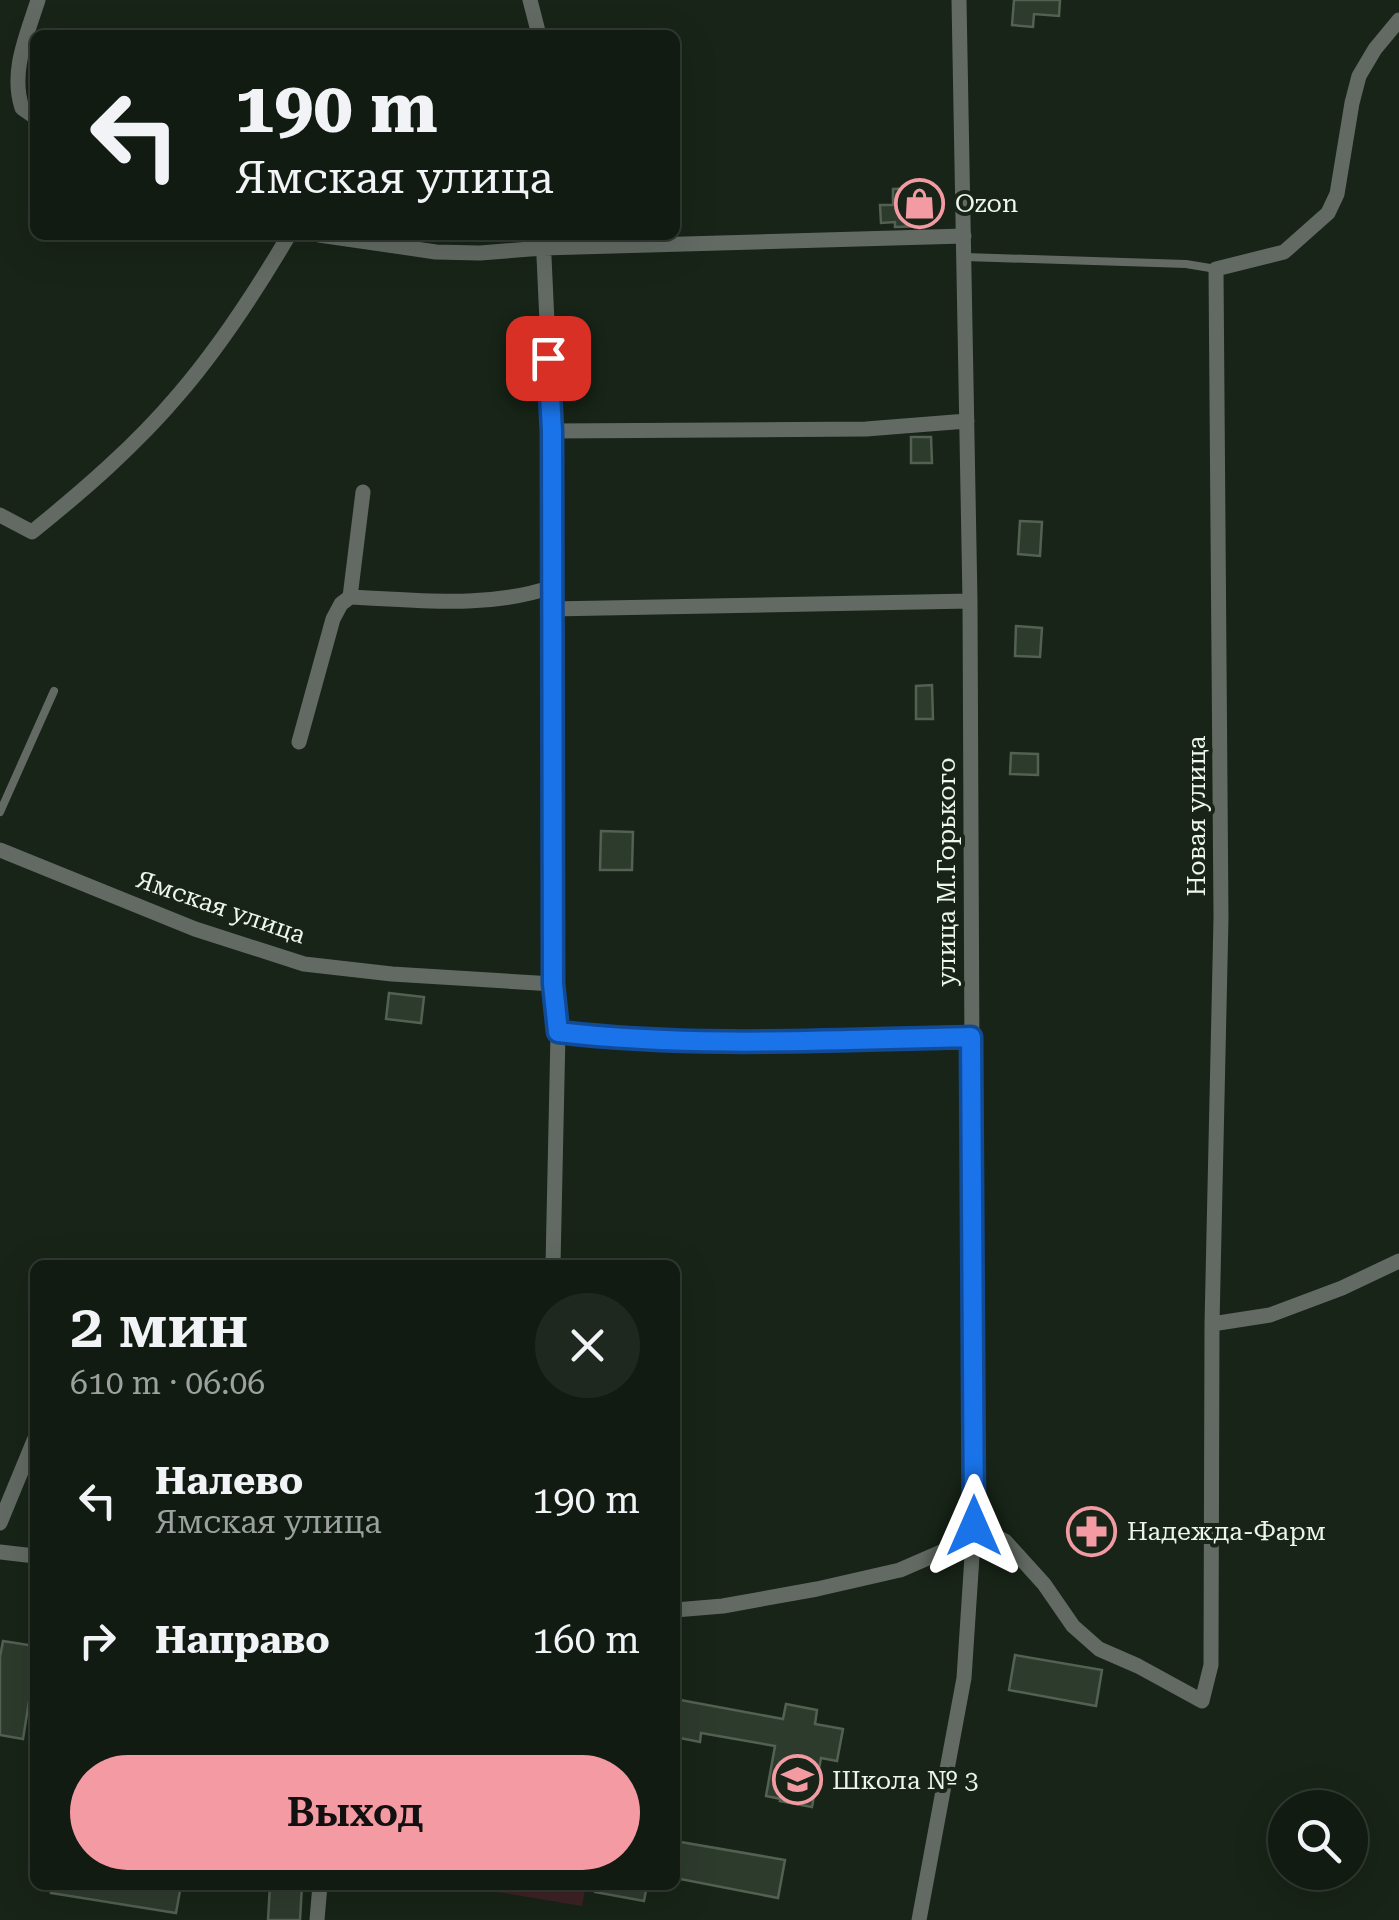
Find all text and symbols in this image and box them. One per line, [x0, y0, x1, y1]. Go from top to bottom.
text: 190 m [235, 67, 438, 149]
icon: left [70, 70, 200, 200]
text: Ямская улица [235, 151, 554, 204]
shop icon: Ozon [894, 177, 946, 229]
place label: Ozon [955, 189, 1018, 218]
pin [506, 316, 591, 401]
icon: arrive [521, 331, 576, 386]
street label: Новая улица [1182, 735, 1211, 896]
street label: улица М.Горького [932, 757, 961, 987]
street label: Ямская улица [133, 864, 310, 950]
text: 2 мин [70, 1291, 248, 1362]
button: close [535, 1293, 640, 1398]
text: 610 m · 06:06 [70, 1364, 265, 1402]
text: Налево [155, 1459, 303, 1503]
icon: left [70, 1473, 125, 1528]
position arrow [922, 1474, 1026, 1578]
text: 190 m [532, 1478, 640, 1522]
text: Ямская улица [155, 1503, 382, 1541]
pharmacy icon: Надежда-Фарм [1066, 1505, 1118, 1557]
place label: Надежда-Фарм [1127, 1517, 1326, 1546]
icon: right [70, 1613, 125, 1668]
text: Направо [155, 1618, 330, 1662]
text: 160 m [532, 1618, 640, 1662]
school or university icon: Школа № 3 [771, 1754, 823, 1806]
button: Выход [70, 1755, 640, 1870]
place label: Школа № 3 [832, 1766, 979, 1795]
map controls [1268, 1790, 1368, 1890]
button: search [1268, 1790, 1368, 1890]

